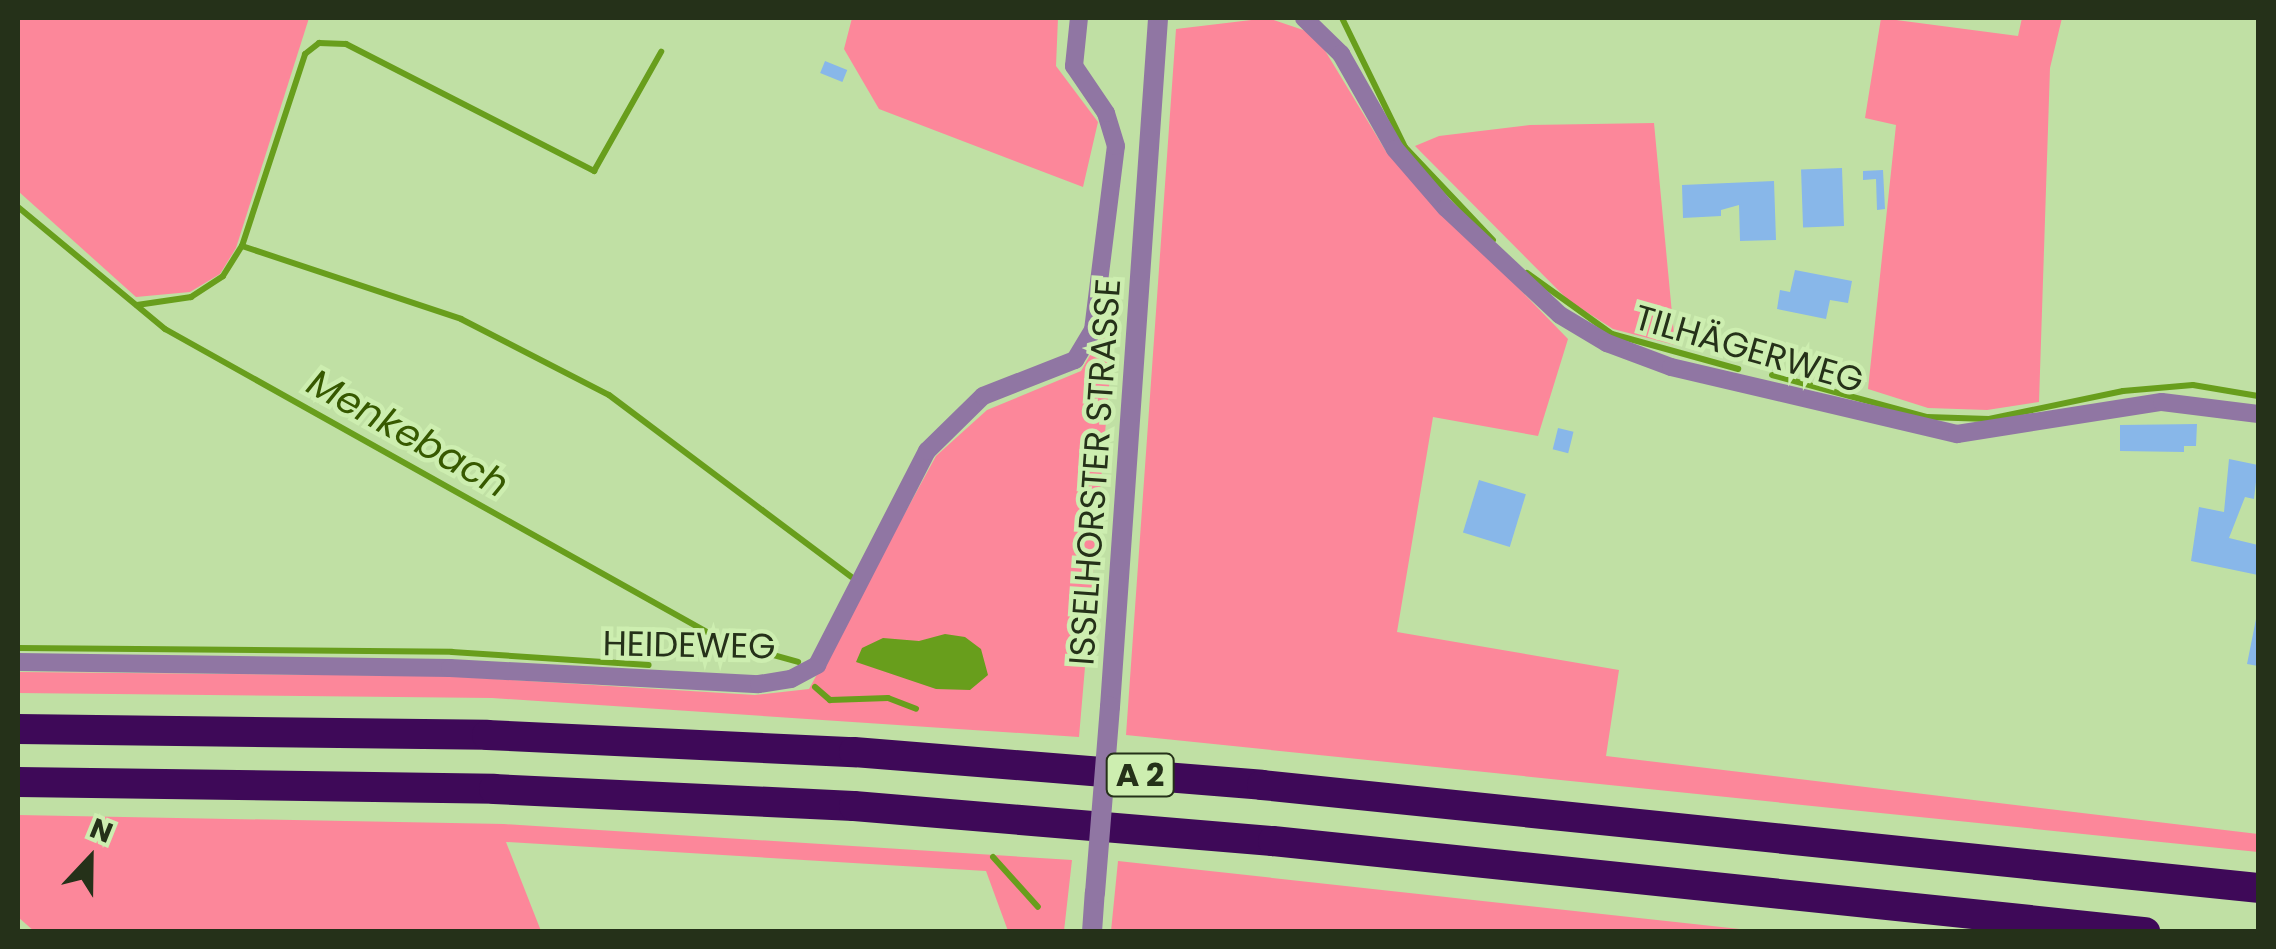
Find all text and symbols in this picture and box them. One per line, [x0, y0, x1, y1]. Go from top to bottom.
street label: ISSELHORSTER STRASSE [1061, 277, 1129, 667]
street label: TILHÄGERWEG [1630, 296, 1868, 402]
water label: Menkebach [300, 359, 516, 507]
street label: HEIDEWEG [602, 622, 776, 668]
road number: A 2 [1105, 748, 1175, 802]
north arrow [40, 809, 140, 909]
text: N [84, 809, 118, 853]

